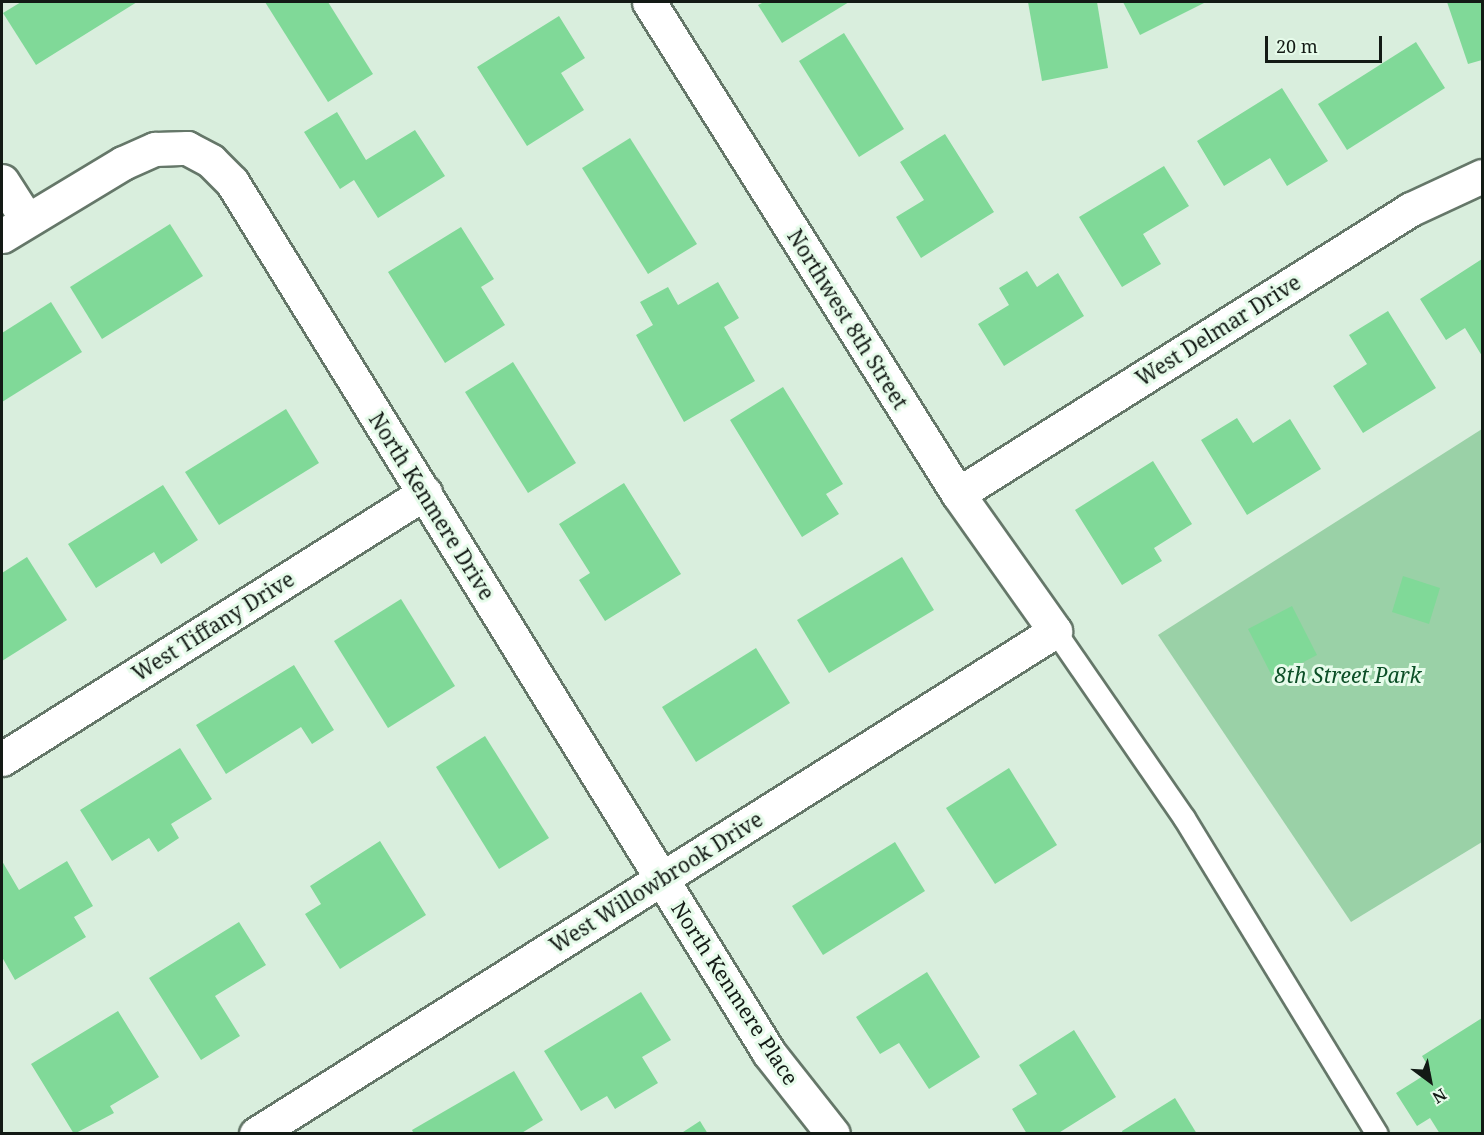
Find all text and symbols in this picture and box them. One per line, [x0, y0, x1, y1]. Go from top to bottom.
scale bar [1268, 24, 1385, 62]
text: 20 m [1276, 34, 1318, 58]
street label: Northwest 8th Street [782, 225, 914, 413]
street label: West Delmar Drive [1131, 269, 1305, 391]
street label: North Kenmere Drive [364, 408, 500, 604]
street label: West Tiffany Drive [127, 566, 299, 686]
park label: 8th Street Park [1275, 662, 1421, 688]
street label: West Willowbrook Drive [545, 806, 767, 958]
street label: North Kenmere Place [666, 897, 804, 1089]
north arrow [1400, 1051, 1460, 1111]
text: N [1428, 1084, 1451, 1109]

